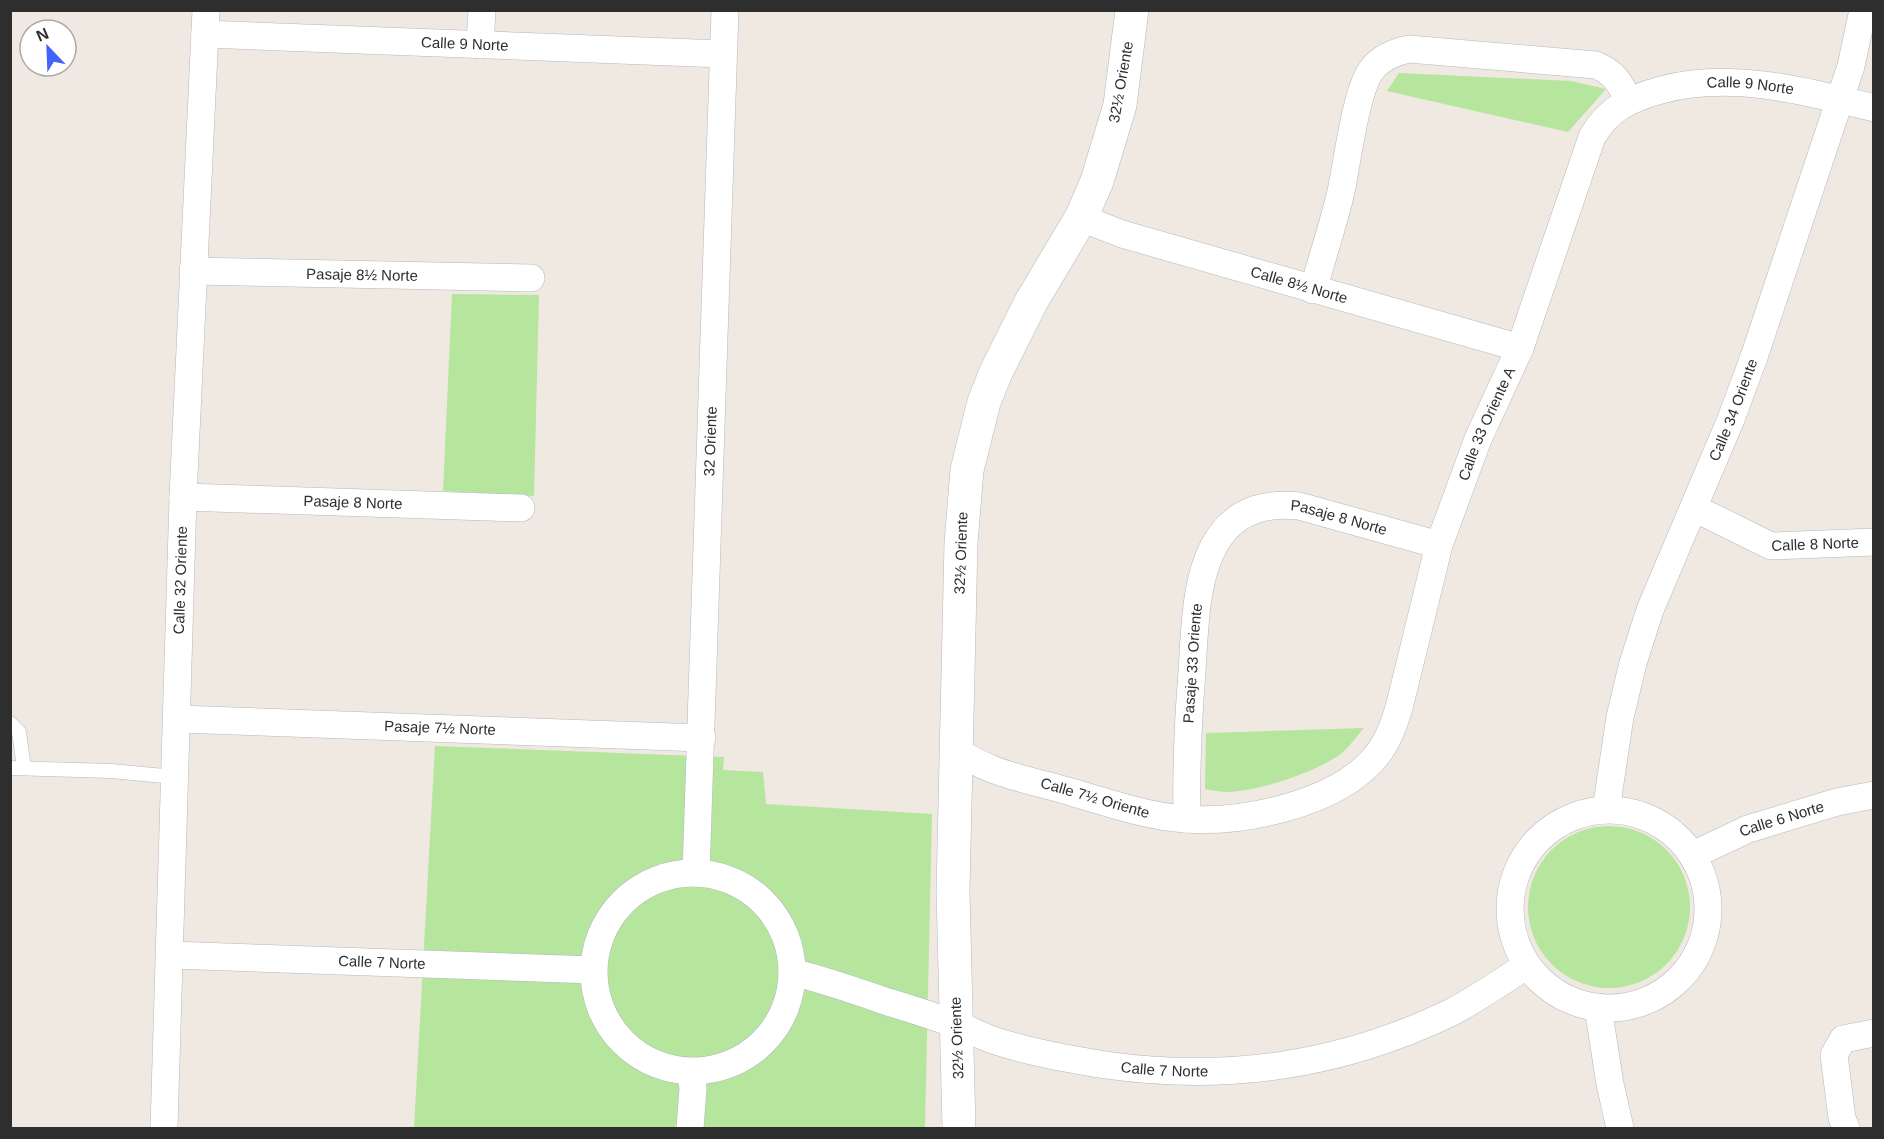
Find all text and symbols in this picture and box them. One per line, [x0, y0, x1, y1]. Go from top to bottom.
north arrow [18, 18, 78, 78]
text: N [34, 25, 51, 45]
street label: Calle 9 Norte [421, 33, 509, 54]
street label: 32½ Oriente [1105, 40, 1136, 124]
street label: Calle 9 Norte [1706, 73, 1795, 97]
street label: Calle 8½ Norte [1249, 263, 1350, 306]
street label: Pasaje 8½ Norte [306, 265, 418, 284]
street label: Calle 34 Oriente [1705, 356, 1761, 464]
street label: Calle 33 Oriente A [1455, 364, 1518, 483]
street label: 32 Oriente [700, 406, 720, 477]
street label: Pasaje 8 Norte [303, 492, 403, 512]
street label: Pasaje 8 Norte [1290, 496, 1389, 538]
street label: 32½ Oriente [951, 511, 970, 595]
street label: Calle 32 Oriente [170, 526, 190, 635]
street label: Calle 8 Norte [1771, 534, 1859, 554]
street label: Pasaje 33 Oriente [1180, 602, 1205, 724]
street label: Pasaje 7½ Norte [384, 717, 496, 738]
street label: Calle 7½ Oriente [1039, 774, 1152, 821]
street label: Calle 6 Norte [1736, 797, 1826, 840]
street label: Calle 7 Norte [338, 952, 426, 972]
street label: 32½ Oriente [947, 996, 966, 1080]
street label: Calle 7 Norte [1120, 1058, 1208, 1080]

